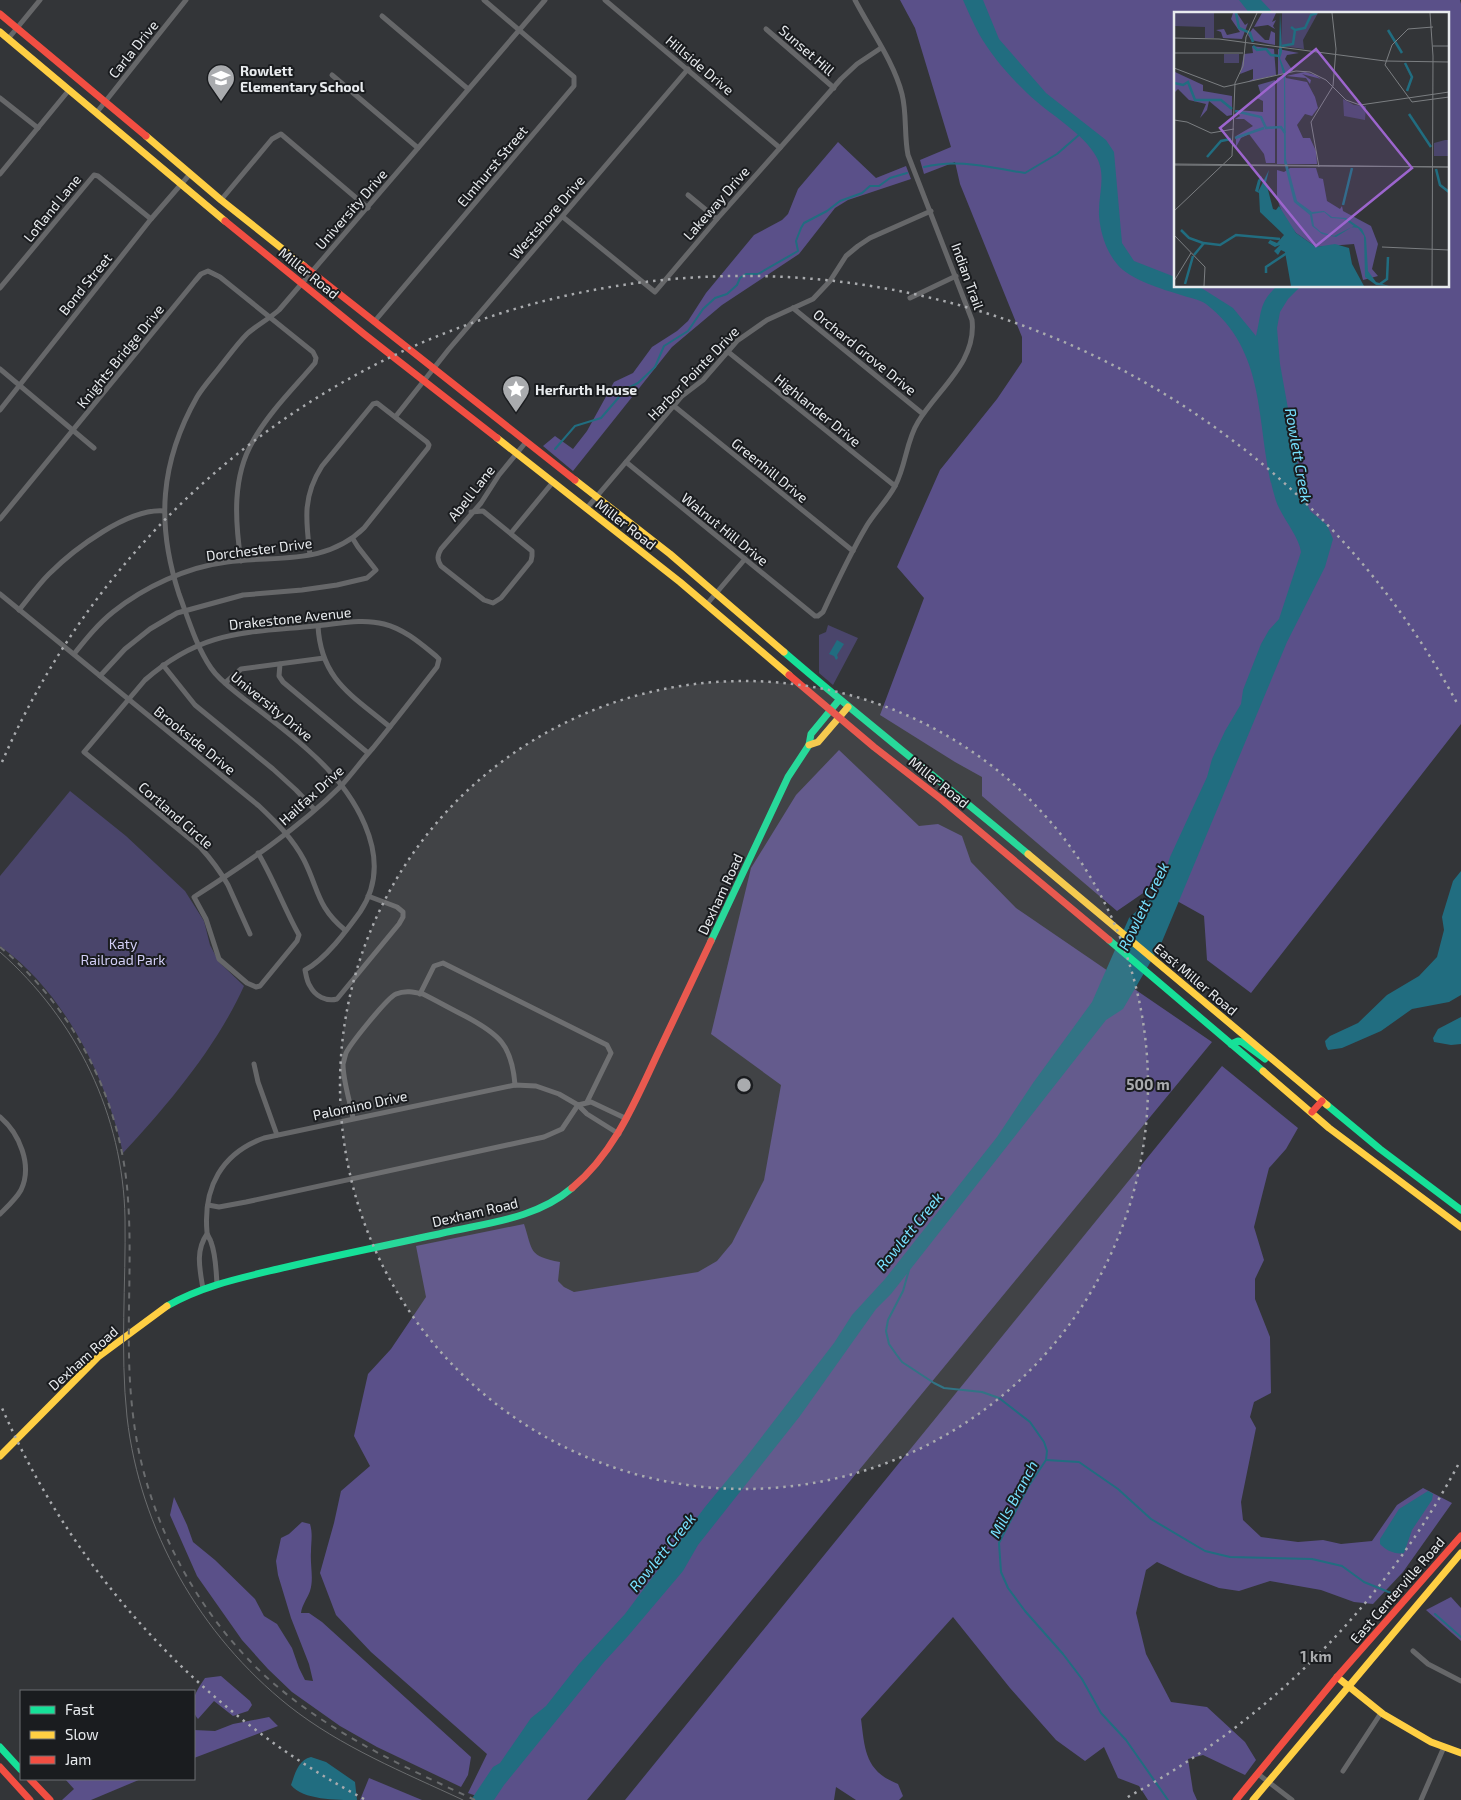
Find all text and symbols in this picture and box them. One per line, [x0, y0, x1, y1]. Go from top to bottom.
inset map [1174, 12, 1448, 288]
street label: Carla Drive [105, 17, 161, 81]
street label: Sunset Hill [776, 21, 839, 79]
street label: Hillside Drive [663, 32, 737, 98]
place label: Rowlett Elementary School [240, 62, 365, 95]
school or university icon: Rowlett Elementary School [206, 63, 236, 102]
street label: Elmhurst Street [453, 122, 531, 210]
street label: Lakeway Drive [679, 163, 753, 243]
street label: University Drive [312, 165, 390, 253]
street label: Lofland Lane [20, 171, 84, 245]
street label: Westshore Drive [506, 172, 588, 262]
street label: Indian Trail [948, 240, 988, 312]
street label: Miller Road [276, 244, 342, 302]
street label: Bond Street [55, 250, 115, 318]
street label: Knights Bridge Drive [73, 301, 167, 411]
street label: Orchard Grove Drive [810, 305, 920, 399]
street label: Harbor Pointe Drive [644, 323, 742, 423]
street label: Highlander Drive [771, 370, 865, 450]
place icon: Herfurth House [501, 374, 531, 413]
place label: Herfurth House [535, 381, 637, 398]
water label: Rowlett Creek [1282, 406, 1316, 504]
street label: Greenhill Drive [728, 434, 812, 506]
street label: Abell Lane [444, 462, 498, 524]
street label: Walnut Hill Drive [678, 489, 772, 569]
street label: Miller Road [592, 495, 660, 553]
street label: Dorchester Drive [205, 534, 313, 564]
street label: Drakestone Avenue [228, 603, 352, 633]
street label: University Drive [227, 668, 317, 744]
street label: Brookside Drive [151, 702, 239, 778]
street label: Miller Road [906, 753, 972, 811]
street label: Hailfax Drive [275, 761, 347, 829]
street label: Cortland Circle [135, 778, 217, 852]
street label: Dexham Road [694, 851, 746, 937]
water label: Rowlett Creek [1114, 859, 1172, 953]
park label: Katy Railroad Park [81, 935, 165, 968]
street label: East Miller Road [1151, 939, 1241, 1019]
text: 500 m [1126, 1075, 1170, 1093]
centre of rings [735, 1076, 753, 1094]
street label: Palomino Drive [311, 1087, 409, 1123]
water label: Rowlett Creek [872, 1188, 946, 1274]
street label: Dexham Road [430, 1194, 520, 1230]
street label: Dexham Road [45, 1322, 121, 1394]
water label: Mills Branch [985, 1457, 1041, 1541]
water label: Rowlett Creek [625, 1509, 699, 1595]
street label: East Centerville Road [1346, 1533, 1448, 1647]
text: 1 km [1300, 1647, 1332, 1665]
legend [20, 1690, 195, 1780]
text: Fast [65, 1700, 95, 1718]
text: Slow [65, 1725, 99, 1743]
text: Jam [65, 1750, 91, 1768]

